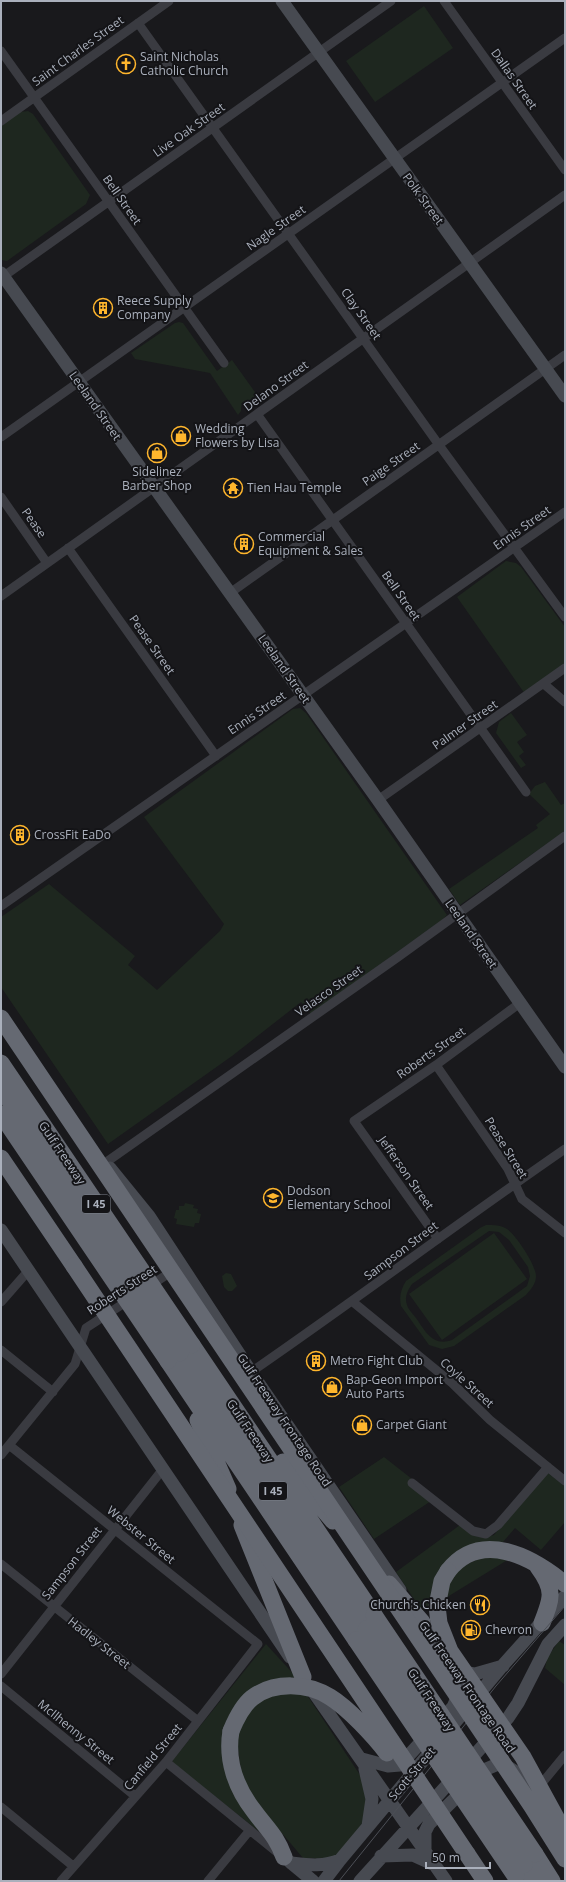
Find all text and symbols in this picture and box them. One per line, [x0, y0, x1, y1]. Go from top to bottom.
street label: Saint Charles Street [28, 11, 127, 90]
street label: Dallas Street [487, 45, 542, 112]
place label: Saint Nicholas Catholic Church [140, 48, 228, 79]
church icon: Saint Nicholas Catholic Church [115, 53, 137, 75]
street label: Live Oak Street [149, 99, 228, 161]
street label: Polk Street [399, 169, 448, 228]
street label: Bell Street [99, 171, 146, 228]
street label: Nagle Street [243, 201, 309, 254]
street label: Clay Street [337, 284, 386, 343]
place label: Reece Supply Company [117, 292, 192, 323]
building icon: Reece Supply Company [92, 297, 114, 319]
street label: Delano Street [240, 356, 312, 415]
street label: Leeland Street [65, 368, 126, 444]
place label: Wedding Flowers by Lisa [195, 420, 279, 451]
shop icon: Wedding Flowers by Lisa [170, 425, 192, 447]
street label: Paige Street [358, 437, 423, 490]
shop icon: Sidelinez Barber Shop [146, 442, 168, 464]
place label: Sidelinez Barber Shop [122, 463, 192, 494]
temple icon: Tien Hau Temple [222, 477, 244, 499]
place label: Tien Hau Temple [247, 479, 342, 496]
street label: Ennis Street [489, 501, 554, 554]
street label: Pease [18, 504, 51, 541]
place label: Commercial Equipment & Sales [258, 528, 363, 559]
building icon: Commercial Equipment & Sales [233, 533, 255, 555]
street label: Bell Street [378, 567, 425, 624]
street label: Pease Street [125, 611, 179, 678]
street label: Leeland Street [254, 631, 315, 707]
street label: Ennis Street [224, 687, 289, 738]
street label: Palmer Street [429, 696, 501, 753]
building icon: CrossFit EaDo [9, 824, 31, 846]
place label: CrossFit EaDo [34, 826, 111, 843]
street label: Leeland Street [441, 896, 502, 972]
street label: Velasco Street [292, 961, 366, 1020]
street label: Roberts Street [393, 1023, 468, 1083]
street label: Pease Street [481, 1114, 532, 1182]
street label: Gulf Freeway [35, 1118, 90, 1188]
street label: Jefferson Street [374, 1132, 438, 1213]
place label: Dodson Elementary School [287, 1182, 391, 1213]
school or university icon: Dodson Elementary School [262, 1187, 284, 1209]
road number: I 45 [82, 1195, 110, 1213]
street label: Sampson Street [360, 1217, 441, 1284]
street label: Roberts Street [83, 1261, 160, 1319]
building icon: Metro Fight Club [305, 1350, 327, 1372]
street label: Gulf Freeway Frontage Road [234, 1351, 334, 1489]
place label: Metro Fight Club [330, 1352, 423, 1369]
street label: Coyle Street [437, 1354, 498, 1411]
place label: Bap-Geon Import Auto Parts [346, 1371, 443, 1402]
shop icon: Bap-Geon Import Auto Parts [321, 1376, 343, 1398]
street label: Gulf Freeway [224, 1397, 276, 1465]
shop icon: Carpet Giant [351, 1414, 373, 1436]
place label: Carpet Giant [376, 1416, 447, 1433]
road number: I 45 [259, 1482, 287, 1500]
street label: Webster Street [104, 1502, 179, 1567]
street label: Sampson Street [38, 1523, 106, 1603]
restaurant icon: Church's Chicken [469, 1594, 491, 1616]
place label: Church's Chicken [370, 1596, 466, 1613]
street label: Hadley Street [64, 1613, 134, 1672]
street label: Gulf Freeway Frontage Road [416, 1618, 518, 1756]
fuel station icon: Chevron [460, 1619, 482, 1641]
place label: Chevron [485, 1621, 532, 1638]
street label: Gulf Freeway [405, 1666, 457, 1734]
street label: McIlhenny Street [34, 1695, 118, 1768]
street label: Canfield Street [120, 1720, 186, 1794]
street label: Scott Street [384, 1743, 439, 1804]
scale bar [426, 1844, 490, 1870]
text: 50 m [432, 1849, 460, 1866]

